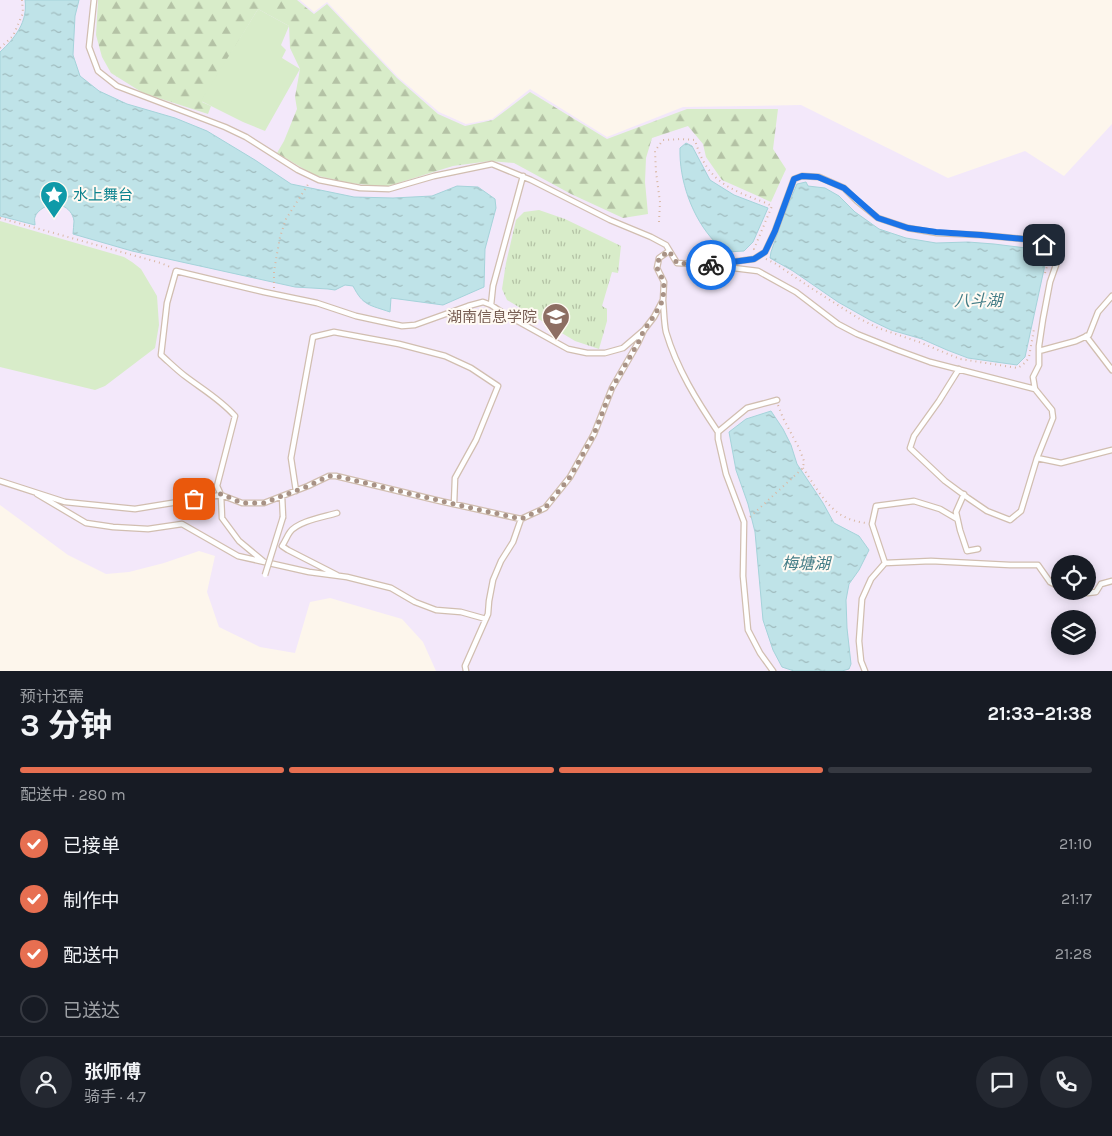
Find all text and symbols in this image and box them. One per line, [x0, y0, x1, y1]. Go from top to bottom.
place icon: 水上舞台 [39, 180, 69, 219]
place label: 水上舞台 [73, 186, 133, 204]
pin [1023, 224, 1065, 266]
icon: home [1030, 231, 1058, 259]
courier [686, 240, 736, 290]
icon: bike [697, 251, 725, 279]
water label: 八斗湖 [954, 291, 1005, 310]
school or university icon: 湖南信息学院 [541, 302, 571, 341]
place label: 湖南信息学院 [447, 308, 537, 326]
pin [173, 478, 215, 520]
icon: bag [180, 485, 208, 513]
water label: 梅塘湖 [782, 554, 833, 573]
map controls [1051, 555, 1096, 655]
button: locate [1051, 555, 1096, 600]
button: layers [1051, 610, 1096, 655]
text: 预计还需 [20, 687, 84, 706]
text: 21:33–21:38 [988, 703, 1092, 725]
text: 3 分钟 [20, 707, 112, 744]
text: 配送中 · 280 m [20, 785, 126, 804]
icon: check [20, 830, 48, 858]
text: 21:10 [1059, 834, 1092, 853]
text: 已接单 [63, 835, 120, 857]
icon: check [20, 885, 48, 913]
text: 21:17 [1061, 889, 1092, 908]
text: 制作中 [63, 890, 120, 912]
icon: check [20, 940, 48, 968]
text: 21:28 [1055, 944, 1092, 963]
text: 配送中 [63, 945, 120, 967]
text: 已送达 [63, 1000, 120, 1022]
button: person [20, 1056, 72, 1108]
button: chat [976, 1056, 1028, 1108]
button: phone [1040, 1056, 1092, 1108]
text: 张师傅 [84, 1061, 141, 1083]
text: 骑手 · 4.7 [84, 1087, 146, 1106]

